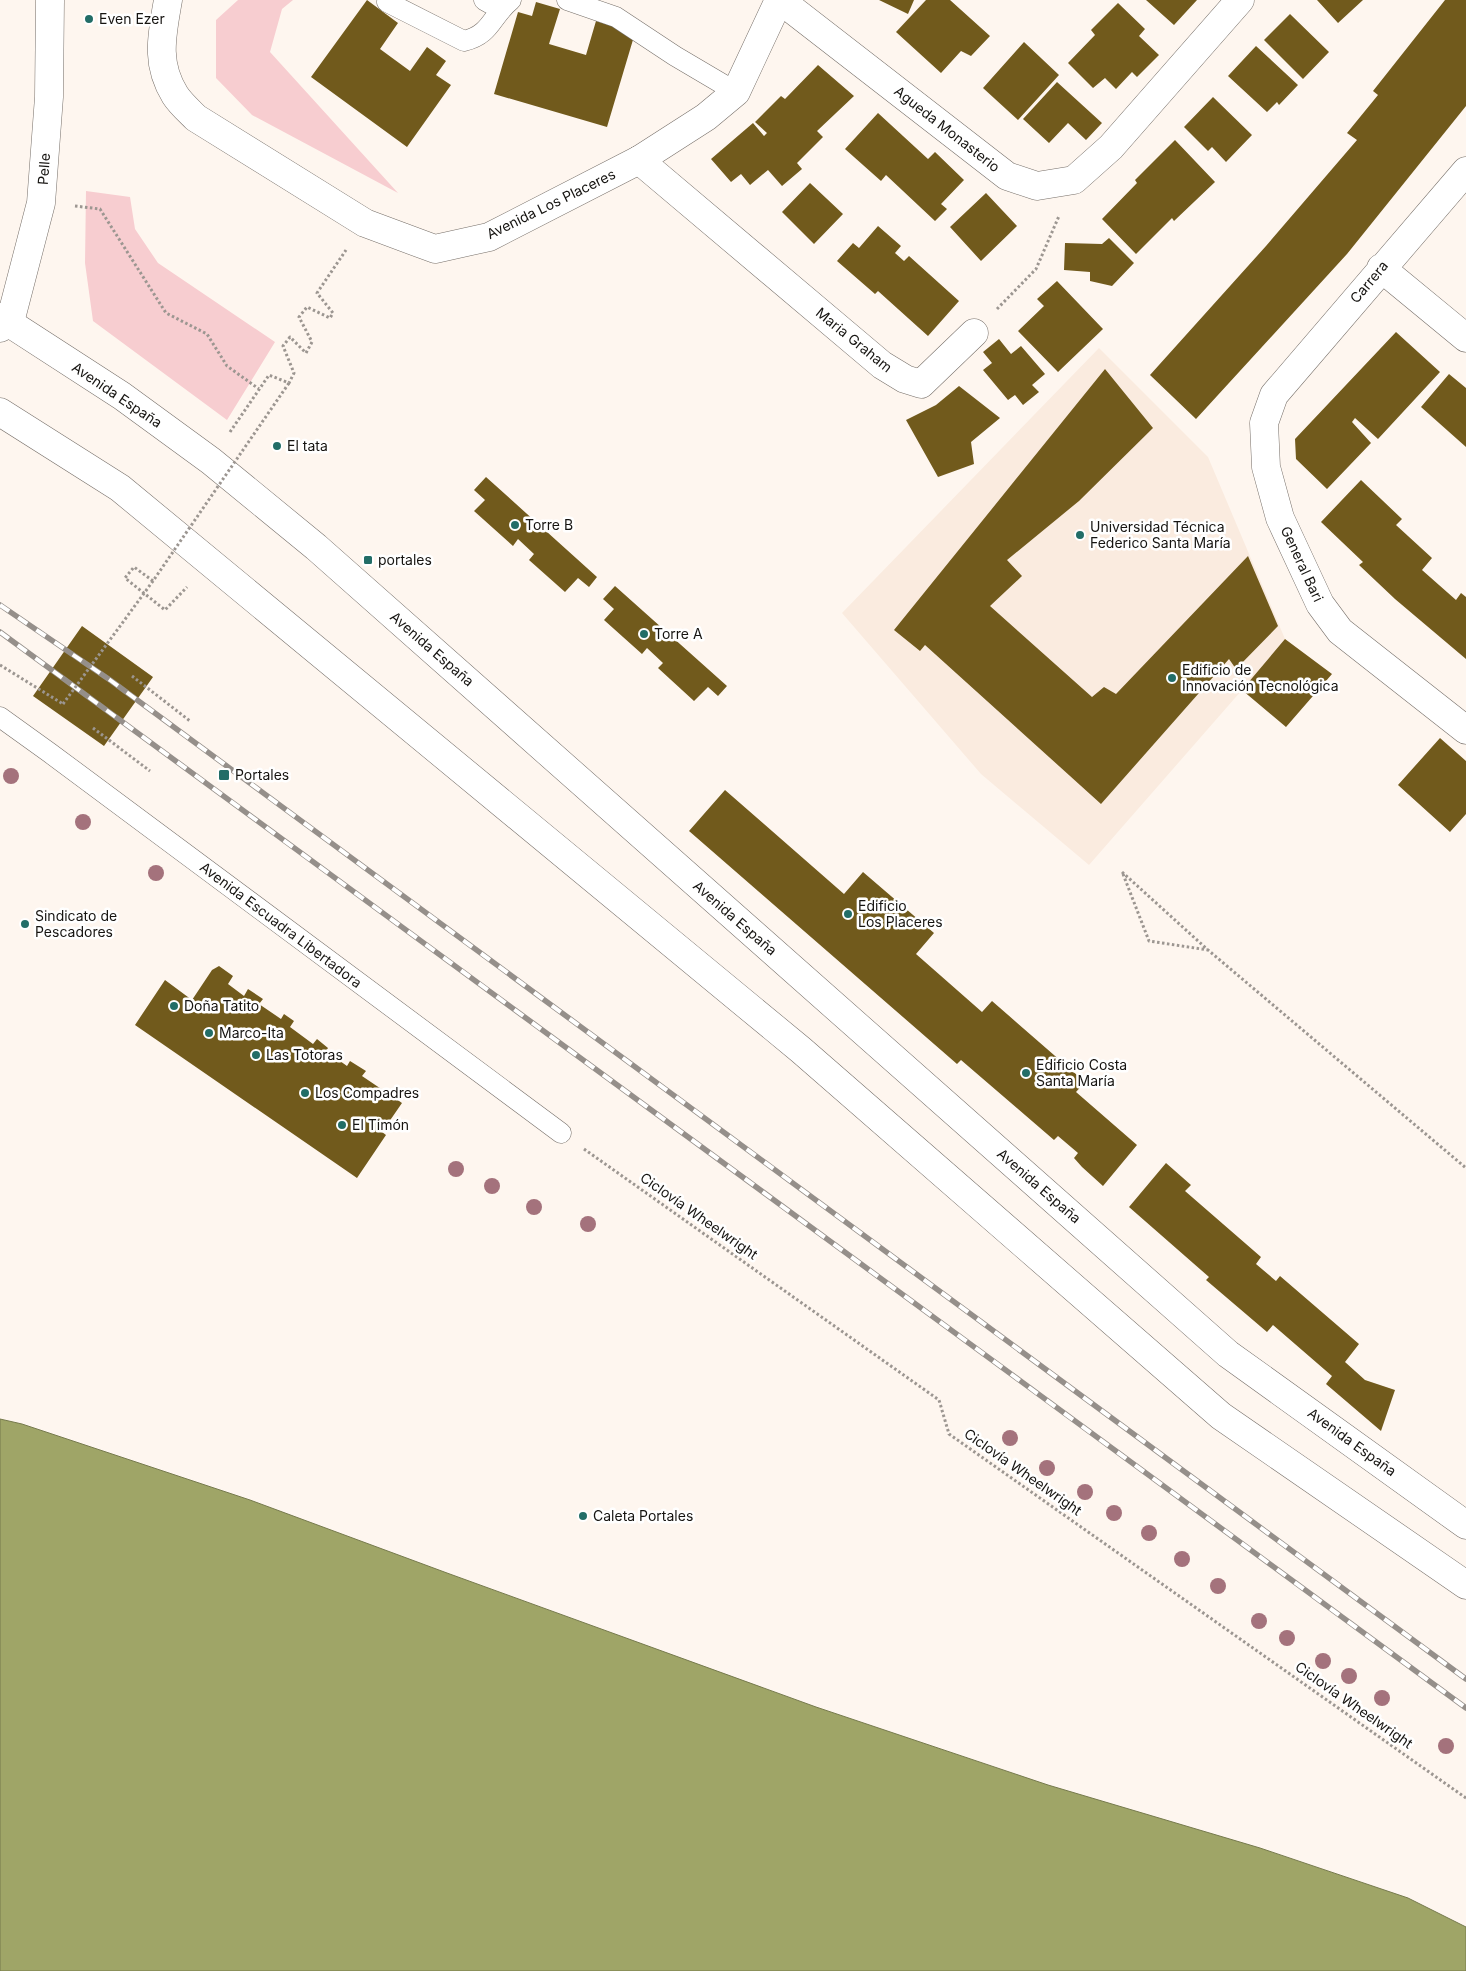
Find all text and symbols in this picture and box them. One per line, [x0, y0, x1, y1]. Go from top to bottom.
place label: Even Ezer [99, 10, 165, 27]
marker: Even Ezer [83, 13, 95, 25]
street label: Agueda Monasterio [891, 82, 1004, 175]
street label: Pelle [34, 152, 53, 186]
street label: Avenida Los Placeres [484, 165, 618, 242]
street label: Carrera [1346, 257, 1391, 306]
street label: Maria Graham [813, 304, 896, 376]
street label: Avenida España [69, 358, 166, 431]
place label: El tata [287, 437, 328, 454]
marker: El tata [271, 440, 283, 452]
place label: Torre B [525, 516, 573, 533]
place label: Universidad Técnica Federico Santa María [1090, 518, 1231, 551]
marker: Torre B [509, 519, 521, 531]
street label: General Bari [1278, 523, 1327, 604]
marker: Universidad Técnica Federico Santa María [1074, 529, 1086, 541]
place label: portales [378, 551, 432, 568]
marker: portales [362, 554, 374, 566]
street label: Avenida España [387, 608, 478, 689]
place label: Torre A [654, 625, 703, 642]
marker: Torre A [638, 628, 650, 640]
place label: Edificio de Innovación Tecnológica [1182, 661, 1339, 694]
marker: Edificio de Innovación Tecnológica [1166, 672, 1178, 684]
place label: Portales [235, 766, 289, 783]
marker: Portales [217, 768, 231, 782]
street label: Avenida Escuadra Libertadora [197, 858, 366, 991]
street label: Avenida España [690, 877, 781, 958]
place label: Edificio Los Placeres [858, 897, 943, 930]
place label: Sindicato de Pescadores [35, 907, 117, 940]
marker: Edificio Los Placeres [842, 908, 854, 920]
marker: Sindicato de Pescadores [19, 918, 31, 930]
place label: Doña Tatito [184, 997, 259, 1014]
marker: Doña Tatito [168, 1000, 180, 1012]
place label: Marco-Ita [219, 1024, 284, 1041]
marker: Marco-Ita [203, 1027, 215, 1039]
place label: Las Totoras [266, 1046, 343, 1063]
marker: Las Totoras [250, 1049, 262, 1061]
place label: Edificio Costa Santa María [1036, 1056, 1127, 1089]
marker: Edificio Costa Santa María [1020, 1067, 1032, 1079]
place label: Los Compadres [315, 1084, 419, 1101]
marker: Los Compadres [299, 1087, 311, 1099]
place label: El Timón [352, 1116, 409, 1133]
marker: El Timón [336, 1119, 348, 1131]
street label: Avenida España [994, 1145, 1085, 1226]
street label: Ciclovía Wheelwright [637, 1169, 762, 1263]
street label: Avenida España [1305, 1404, 1400, 1479]
street label: Ciclovía Wheelwright [961, 1425, 1086, 1519]
place label: Caleta Portales [593, 1507, 693, 1524]
marker: Caleta Portales [577, 1510, 589, 1522]
street label: Ciclovía Wheelwright [1292, 1658, 1417, 1752]

